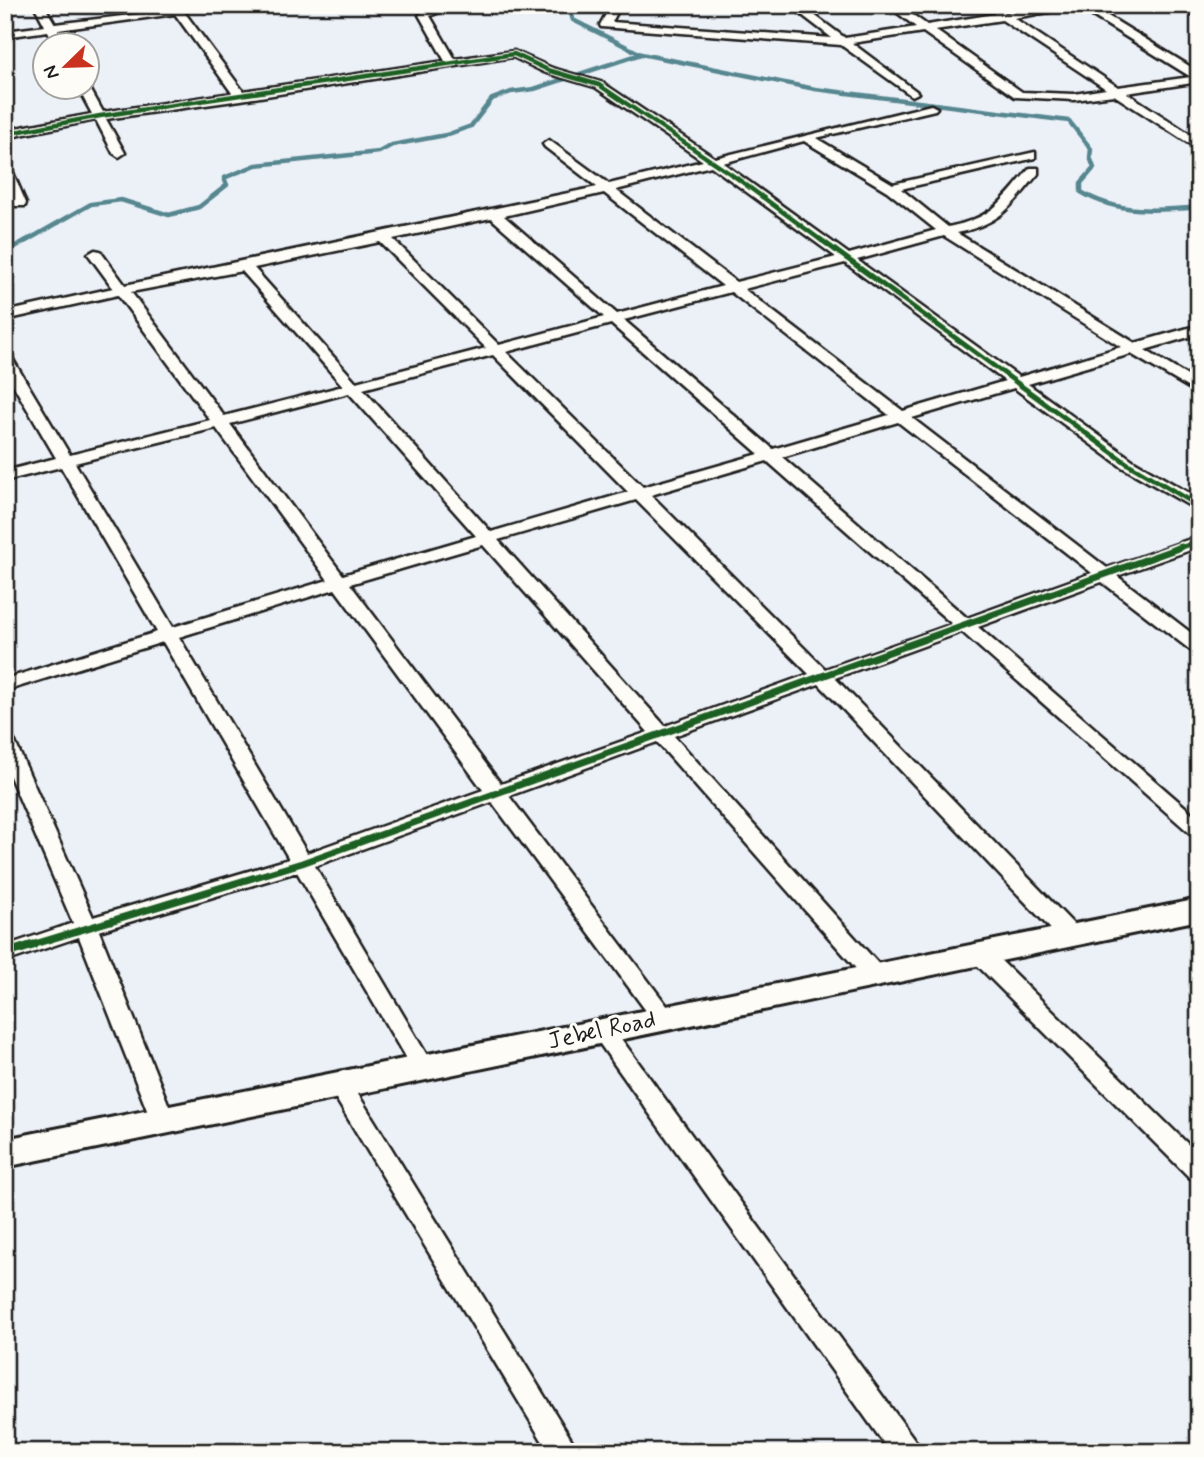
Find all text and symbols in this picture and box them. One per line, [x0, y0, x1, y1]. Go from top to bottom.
north arrow [32, 32, 102, 102]
text: N [38, 61, 66, 83]
street label: Jebel Road [545, 1004, 659, 1058]

